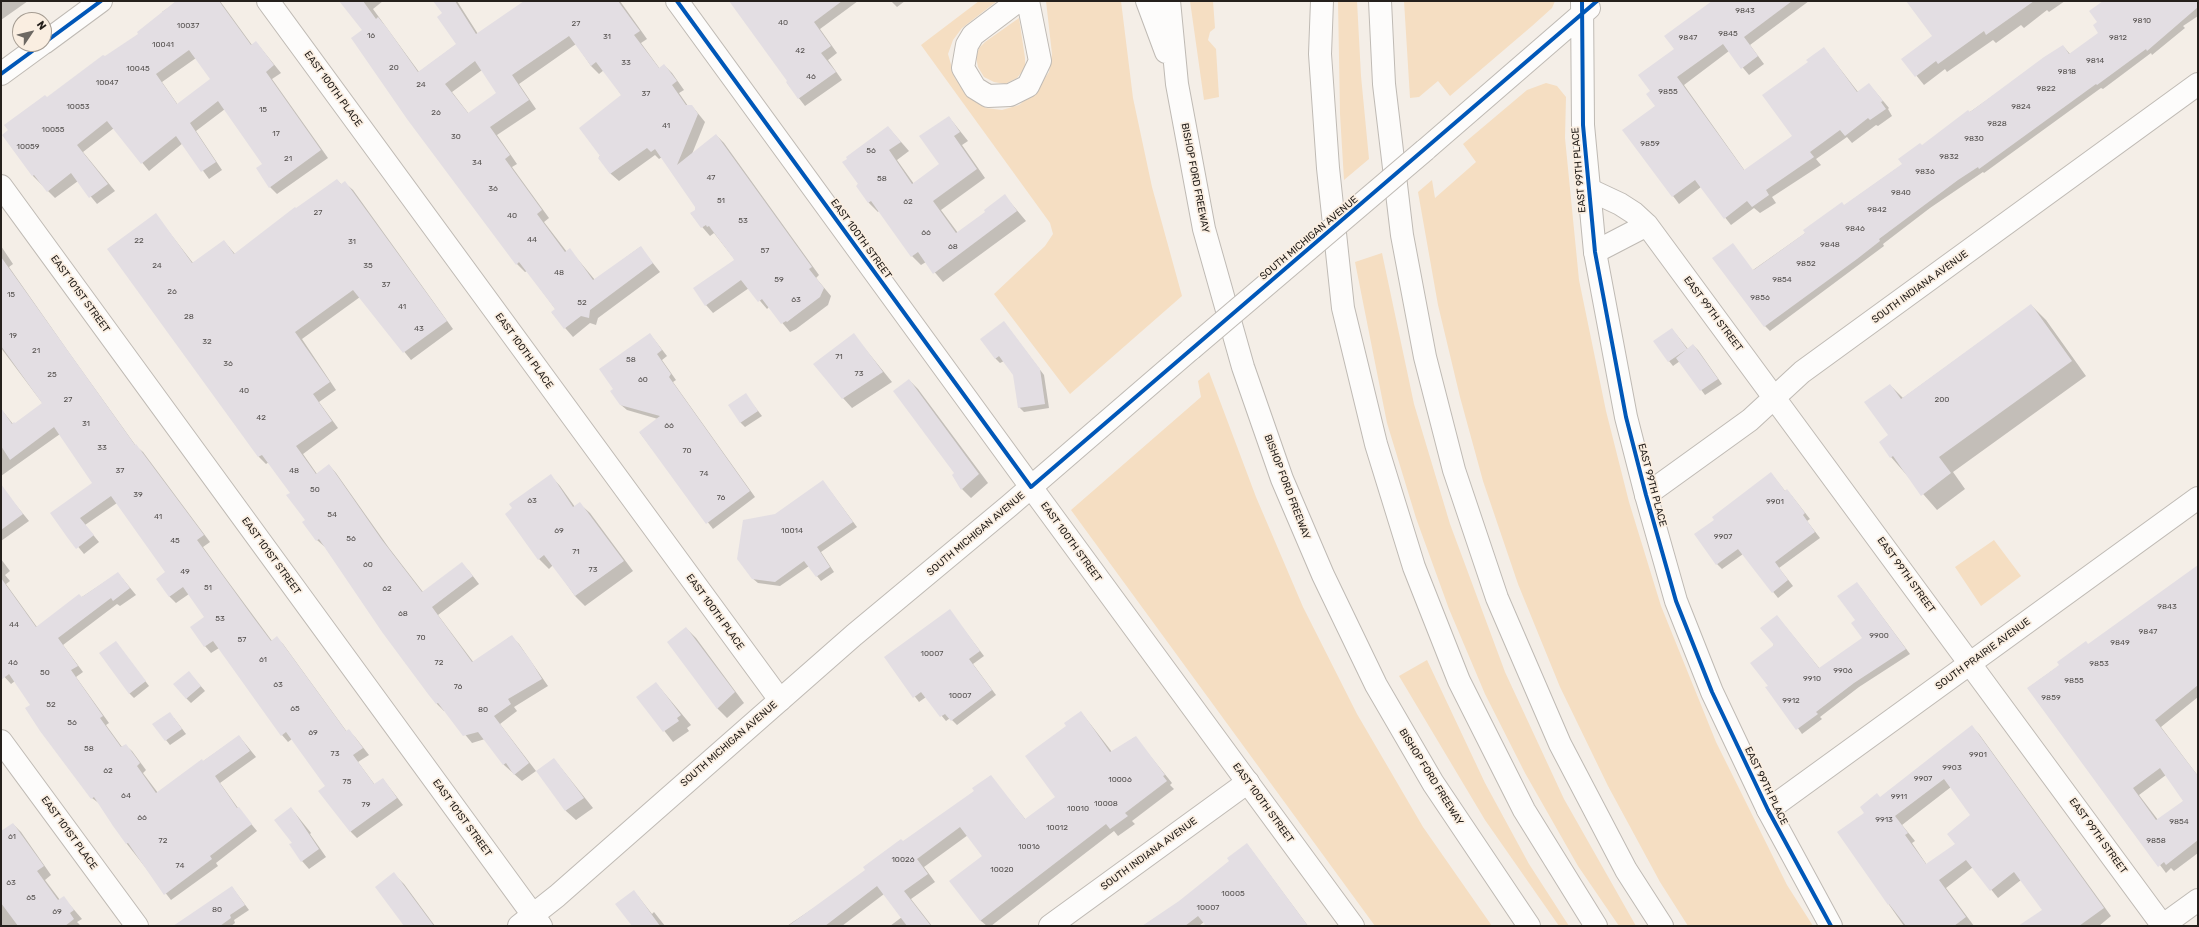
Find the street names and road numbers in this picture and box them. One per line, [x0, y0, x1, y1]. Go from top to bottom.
street label: EAST 100TH PLACE [302, 49, 364, 129]
street label: BISHOP FORD FREEWAY [1178, 122, 1212, 234]
street label: EAST 99TH PLACE [1569, 127, 1589, 213]
street label: SOUTH MICHIGAN AVENUE [1258, 193, 1360, 283]
street label: EAST 100TH STREET [828, 197, 894, 281]
street label: SOUTH INDIANA AVENUE [1869, 248, 1971, 326]
street label: EAST 101ST STREET [48, 253, 112, 335]
street label: EAST 99TH STREET [1681, 274, 1745, 354]
street label: EAST 100TH PLACE [493, 311, 555, 391]
street label: BISHOP FORD FREEWAY [1261, 433, 1313, 541]
street label: EAST 99TH PLACE [1635, 442, 1669, 528]
street label: SOUTH MICHIGAN AVENUE [925, 489, 1027, 579]
street label: EAST 100TH STREET [1038, 500, 1104, 584]
street label: EAST 101ST STREET [239, 515, 303, 597]
street label: EAST 99TH STREET [1874, 535, 1938, 615]
street label: EAST 100TH PLACE [684, 572, 746, 652]
street label: SOUTH PRAIRIE AVENUE [1933, 616, 2033, 692]
street label: SOUTH MICHIGAN AVENUE [678, 699, 780, 789]
street label: BISHOP FORD FREEWAY [1396, 727, 1466, 827]
street label: EAST 99TH PLACE [1742, 745, 1790, 827]
street label: EAST 100TH STREET [1230, 761, 1296, 845]
street label: EAST 101ST STREET [430, 777, 494, 859]
street label: EAST 101ST PLACE [38, 794, 100, 872]
street label: EAST 99TH STREET [2066, 796, 2130, 876]
street label: SOUTH INDIANA AVENUE [1098, 815, 1200, 893]

